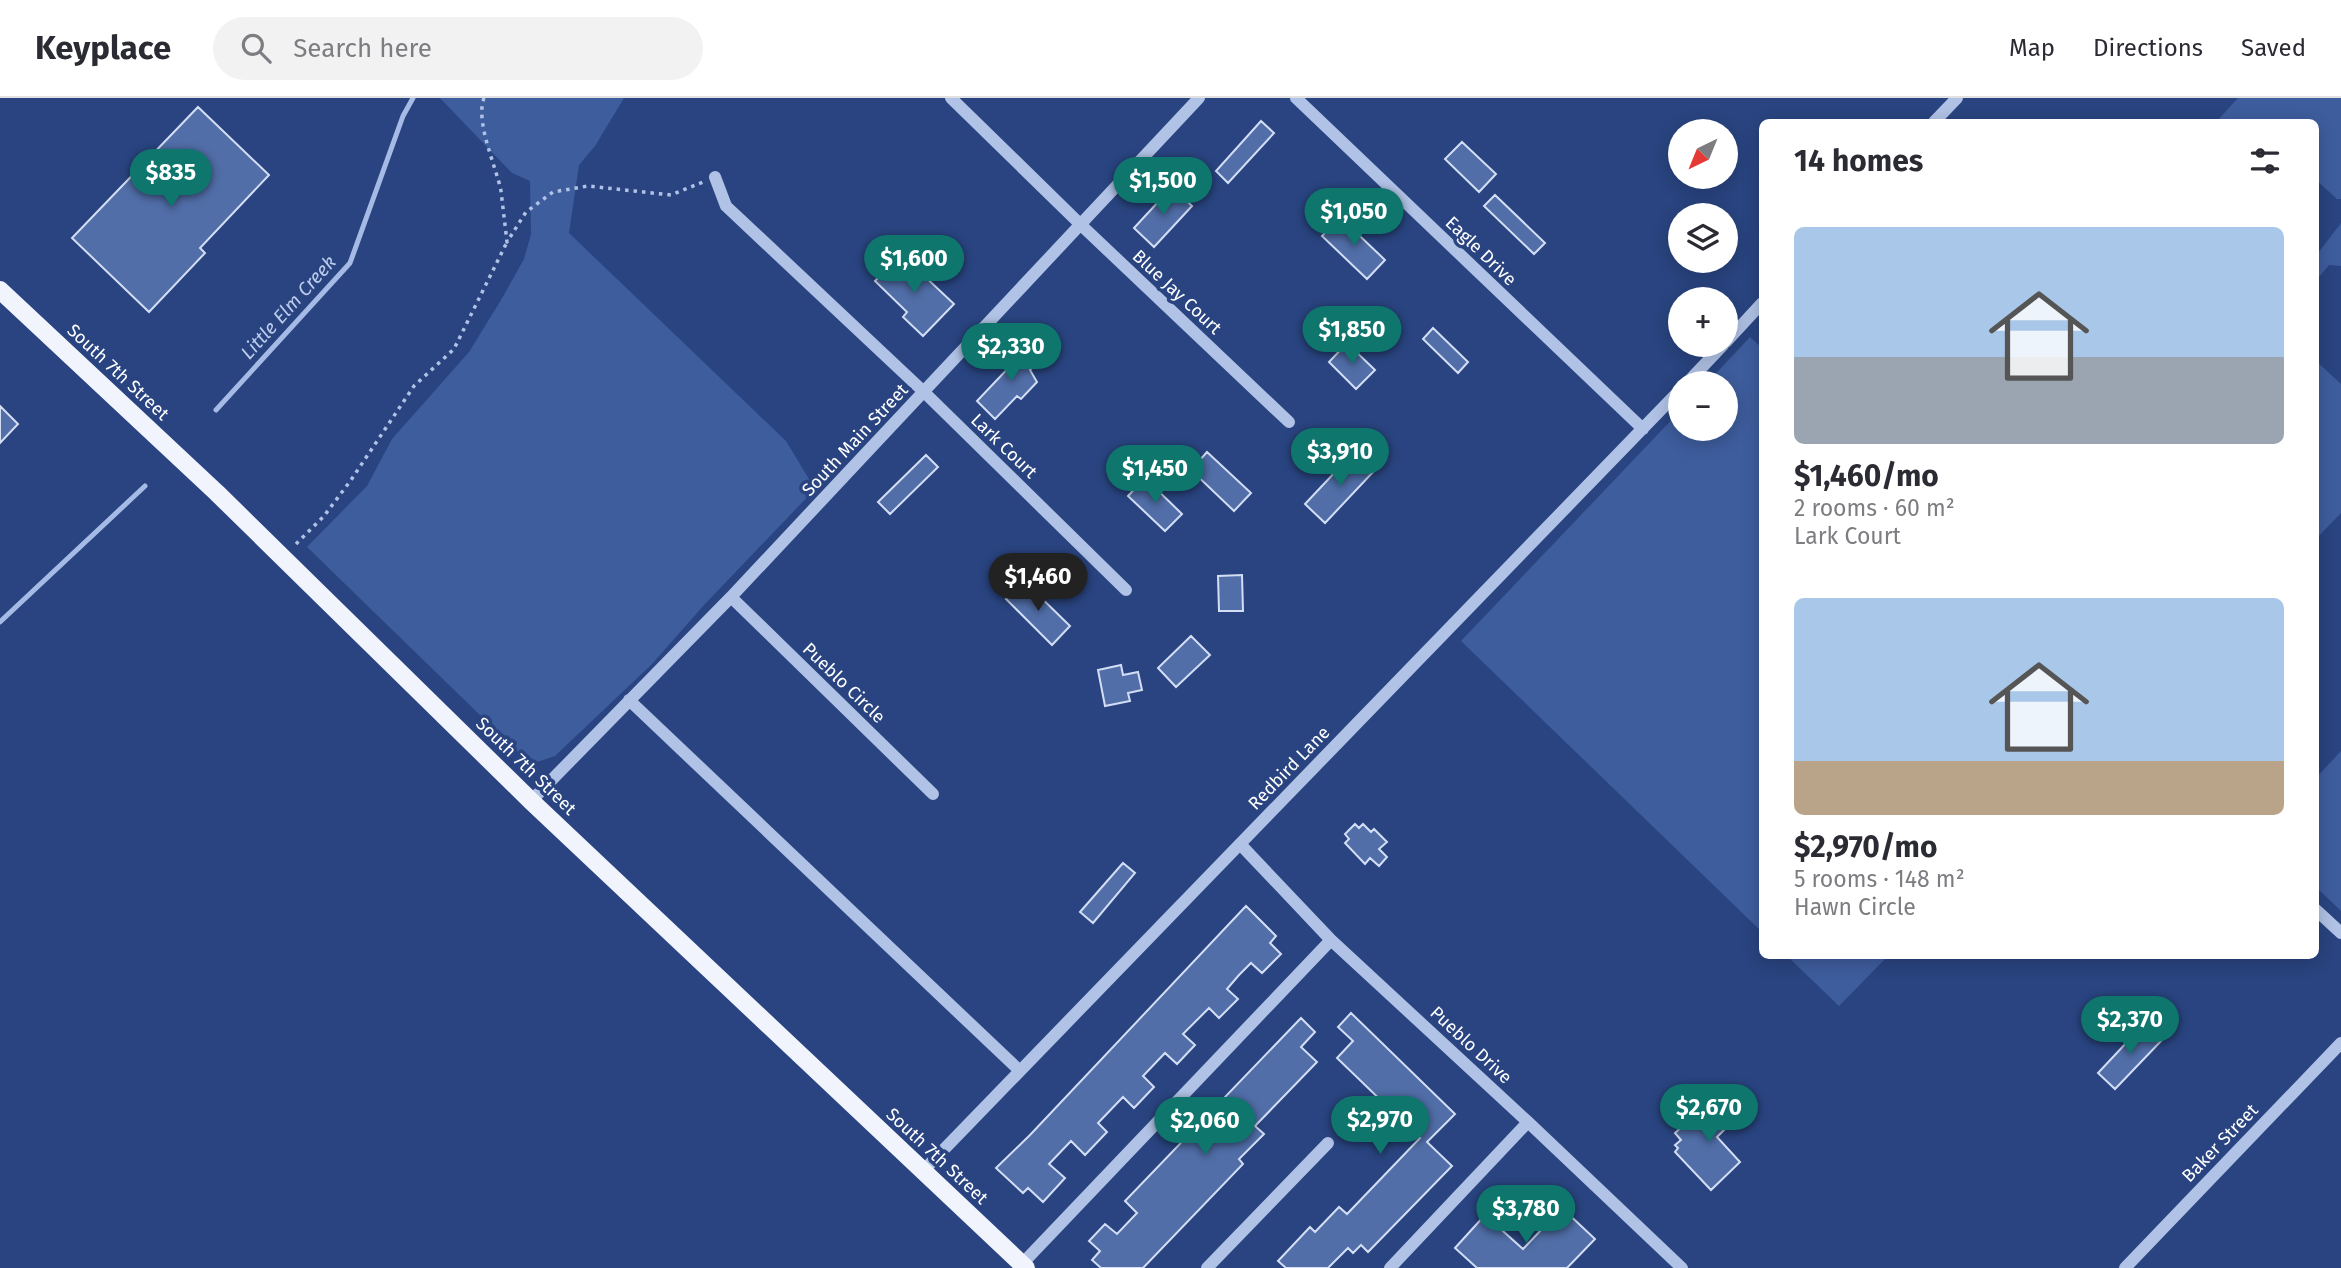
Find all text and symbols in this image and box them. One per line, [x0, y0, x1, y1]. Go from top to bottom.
search box [213, 17, 703, 80]
text: Keyplace [35, 28, 171, 68]
icon: search [237, 29, 275, 67]
text: Search here [293, 33, 432, 64]
text: Map [2009, 34, 2055, 62]
text: Directions [2093, 34, 2203, 62]
text: Saved [2241, 34, 2306, 62]
north arrow [1668, 119, 1738, 189]
map controls [1668, 119, 1738, 441]
icon: filters [2246, 142, 2284, 180]
text: 14 homes [1794, 143, 1923, 179]
pin: $835 [130, 150, 212, 209]
text: $835 [146, 158, 196, 186]
pin: $1,500 [1106, 158, 1220, 217]
text: $1,500 [1129, 166, 1197, 194]
pin: $1,050 [1297, 188, 1411, 248]
text: $1,050 [1321, 197, 1387, 225]
button: layers [1668, 203, 1738, 273]
street label: Eagle Drive [1441, 212, 1521, 290]
pin: $1,600 [857, 236, 971, 295]
text: $1,600 [880, 244, 948, 272]
street label: Blue Jay Court [1128, 245, 1227, 339]
water label: Little Elm Creek [236, 251, 341, 364]
icon: home [1976, 273, 2102, 399]
button: + [1668, 287, 1738, 357]
pin: $1,850 [1295, 306, 1409, 366]
text: $1,850 [1318, 315, 1386, 343]
street label: South 7th Street [62, 319, 174, 425]
pin: $2,330 [954, 324, 1068, 383]
text: $2,330 [977, 332, 1045, 360]
button: − [1668, 371, 1738, 441]
street label: South Main Street [797, 379, 913, 501]
street label: Lark Court [966, 409, 1042, 483]
pin: $3,910 [1283, 428, 1397, 488]
text: $3,910 [1307, 437, 1373, 465]
pin: $1,450 [1098, 446, 1212, 505]
text: $1,450 [1122, 454, 1188, 482]
text: $1,460/mo [1794, 458, 1939, 494]
text: 2 rooms · 60 m² [1794, 494, 1955, 522]
text: Lark Court [1794, 522, 1901, 550]
pin: $1,460 [981, 554, 1095, 613]
text: $1,460 [1005, 562, 1071, 590]
street label: Pueblo Circle [798, 638, 890, 728]
icon: home [1976, 644, 2102, 770]
street label: South 7th Street [471, 712, 581, 820]
street label: Redbird Lane [1244, 722, 1334, 814]
text: $2,970/mo [1794, 829, 1938, 865]
text: 5 rooms · 148 m² [1794, 865, 1965, 893]
text: Hawn Circle [1794, 893, 1916, 921]
pin: $2,370 [2073, 996, 2187, 1056]
street label: Pueblo Drive [1426, 1002, 1516, 1088]
text: $2,370 [2097, 1005, 2163, 1033]
pin: $2,670 [1652, 1084, 1766, 1144]
text: $2,670 [1676, 1093, 1742, 1121]
pin: $2,970 [1323, 1096, 1437, 1156]
pin: $2,060 [1148, 1098, 1262, 1157]
street label: Baker Street [2177, 1099, 2263, 1187]
street label: South 7th Street [881, 1103, 993, 1209]
text: $2,970 [1347, 1105, 1413, 1133]
text: $2,060 [1170, 1106, 1240, 1134]
pin: $3,780 [1469, 1186, 1583, 1245]
text: $3,780 [1492, 1194, 1560, 1222]

